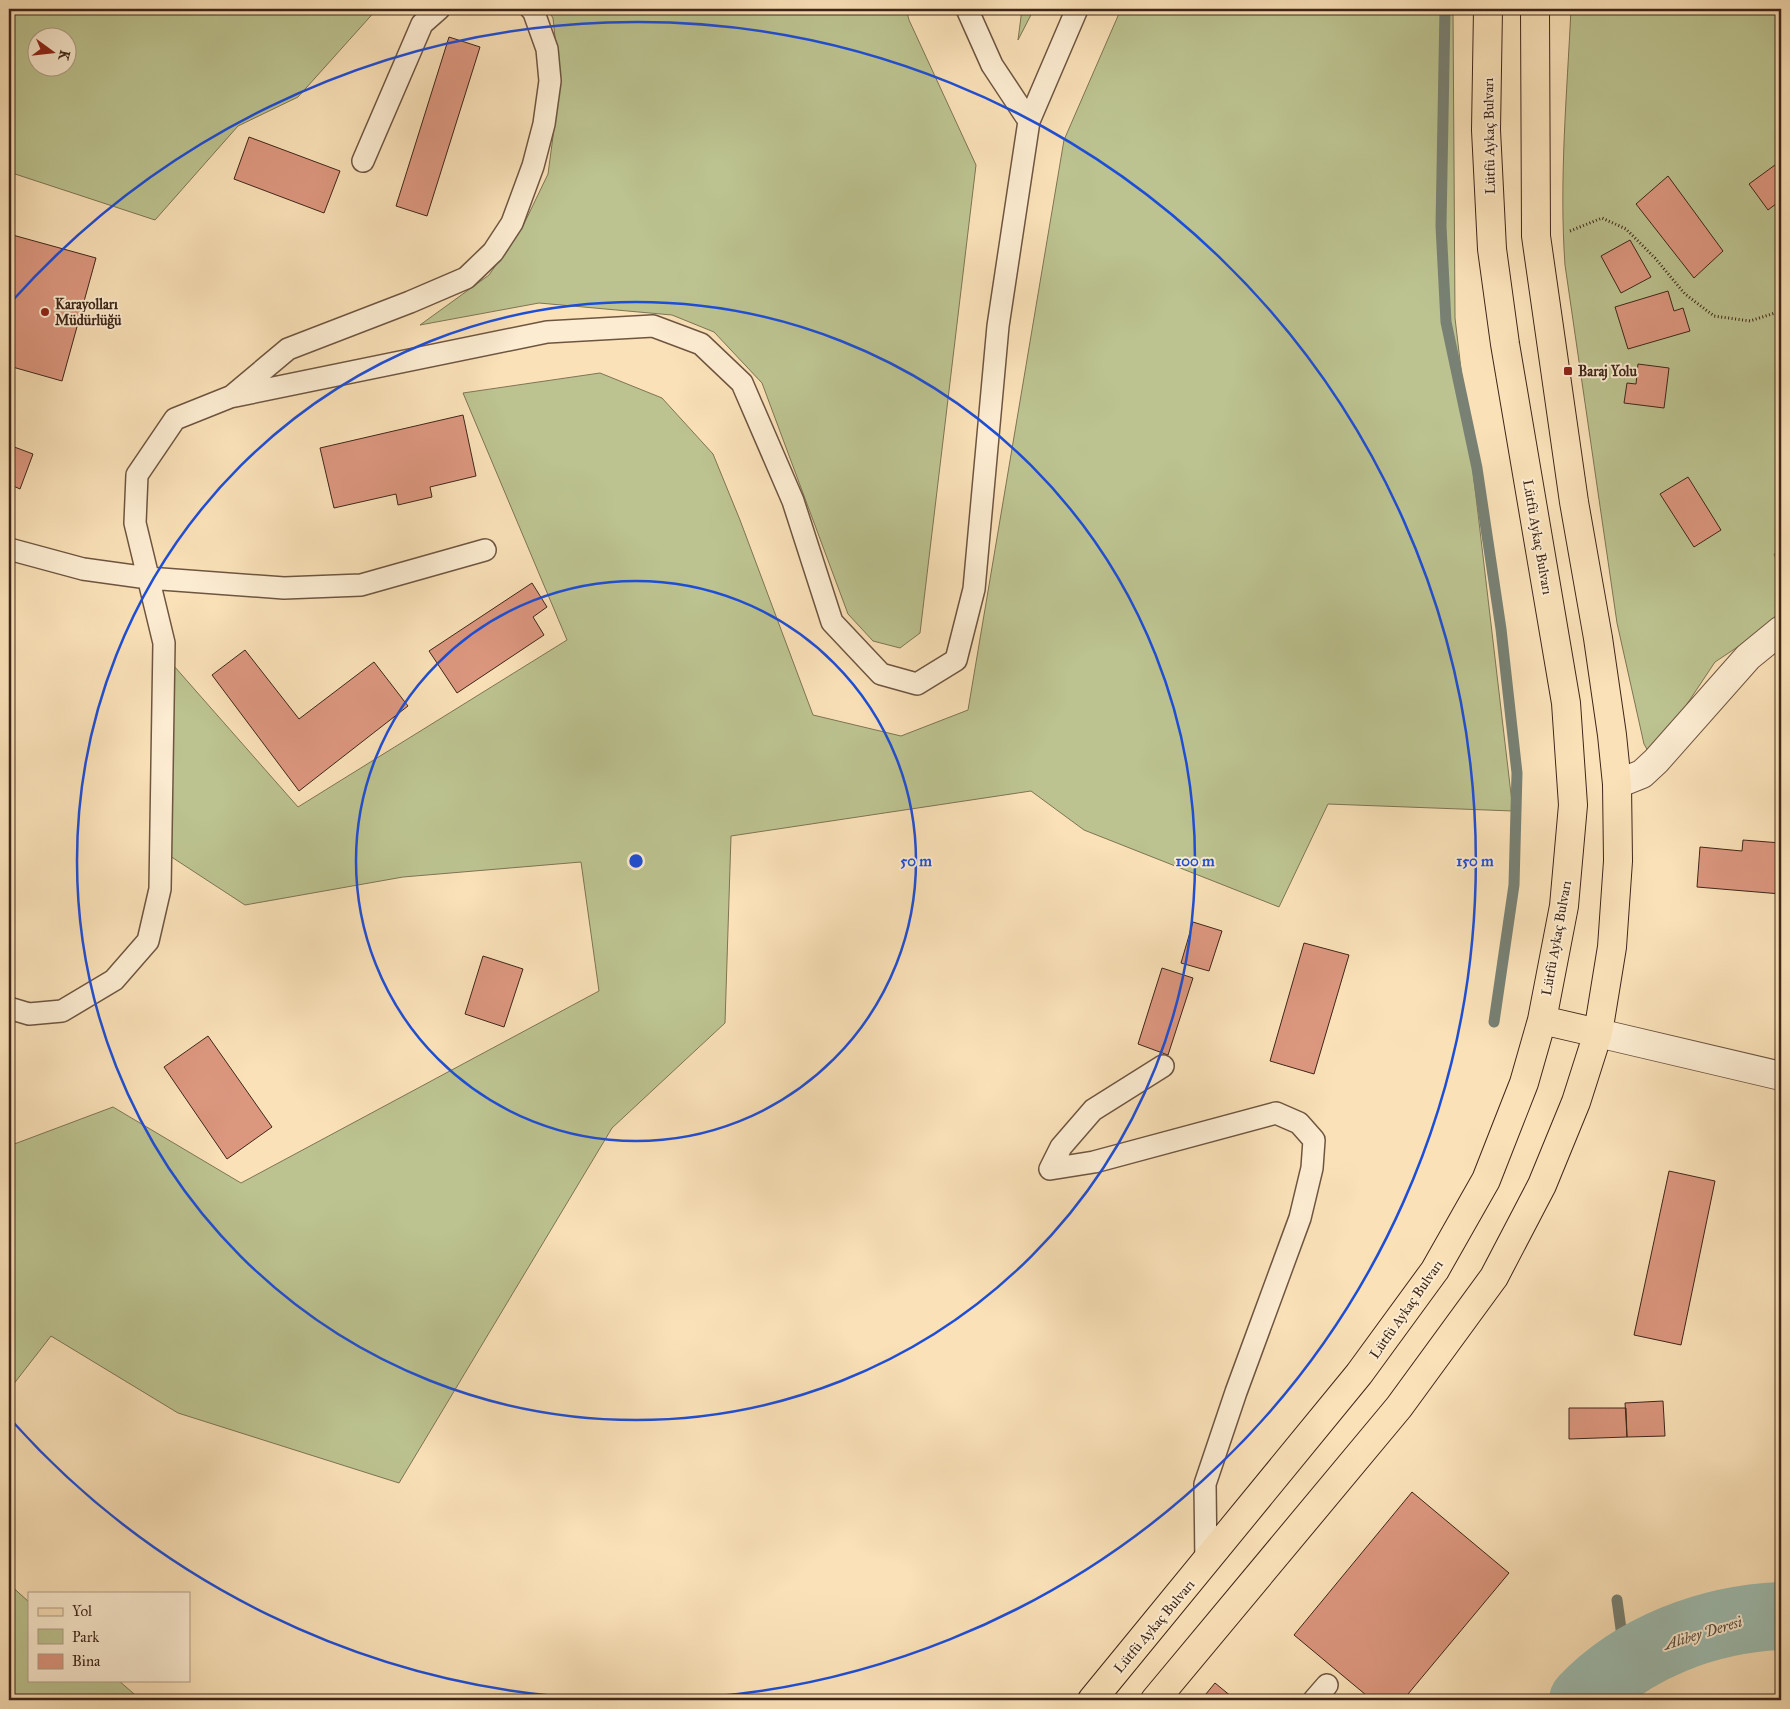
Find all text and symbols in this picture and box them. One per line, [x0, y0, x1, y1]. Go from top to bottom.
north arrow [28, 28, 78, 78]
text: K [54, 48, 74, 63]
street label: Lütfü Aykaç Bulvarı [1480, 77, 1499, 194]
place label: Karayolları Müdürlüğü [55, 296, 122, 330]
marker: Karayolları Müdürlüğü [39, 306, 51, 318]
place label: Baraj Yolu [1578, 363, 1637, 381]
marker: Baraj Yolu [1562, 365, 1574, 377]
street label: Lütfü Aykaç Bulvarı [1519, 478, 1556, 596]
centre of rings [627, 852, 645, 870]
text: 50 m [900, 852, 932, 870]
text: 100 m [1175, 852, 1215, 870]
text: 150 m [1456, 852, 1494, 870]
street label: Lütfü Aykaç Bulvarı [1538, 879, 1575, 997]
street label: Lütfü Aykaç Bulvarı [1366, 1256, 1447, 1362]
street label: Lütfü Aykaç Bulvarı [1110, 1576, 1198, 1676]
legend [28, 1592, 190, 1682]
text: Yol [72, 1602, 93, 1620]
water label: Alibey Deresi [1660, 1612, 1745, 1654]
text: Park [72, 1628, 99, 1646]
text: Bina [72, 1652, 101, 1670]

